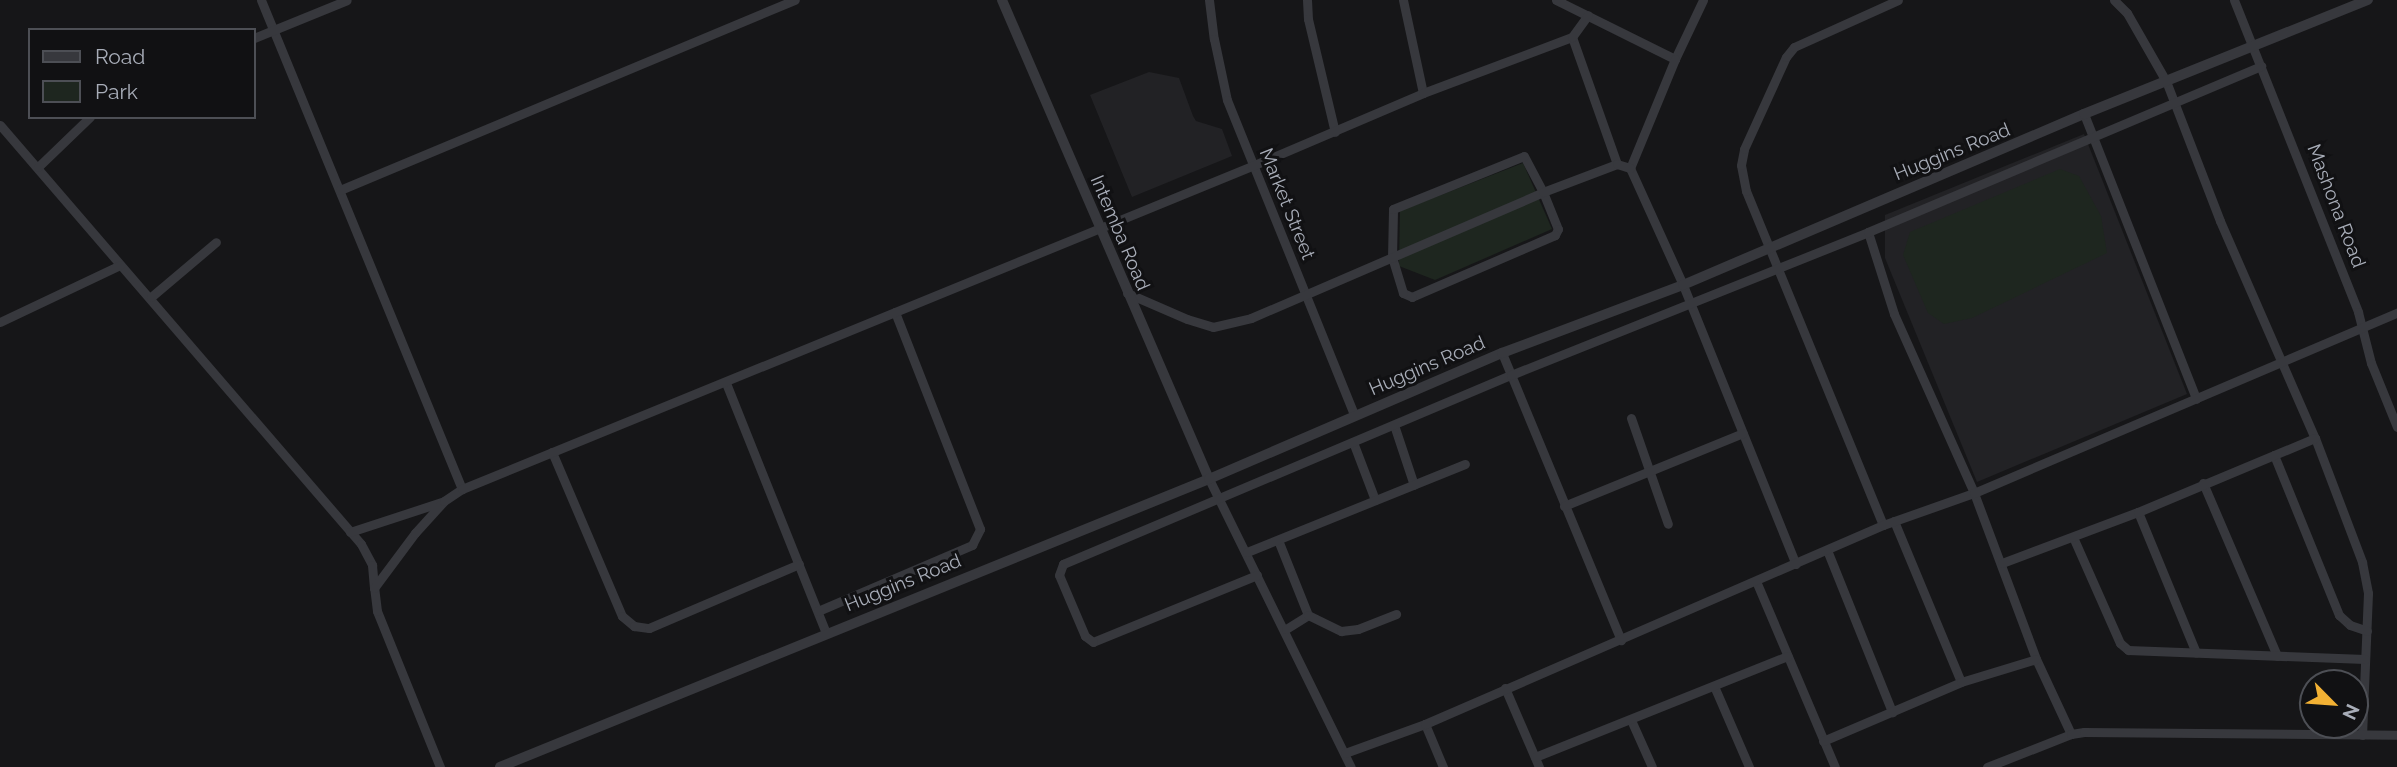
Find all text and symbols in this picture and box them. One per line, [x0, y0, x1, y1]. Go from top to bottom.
legend [28, 28, 256, 119]
text: Road [95, 44, 145, 69]
text: Park [95, 79, 138, 104]
street label: Huggins Road [1890, 118, 2014, 186]
street label: Mashona Road [2302, 141, 2370, 271]
street label: Market Street [1254, 145, 1320, 263]
street label: Intemba Road [1085, 172, 1155, 294]
street label: Huggins Road [1366, 331, 1488, 401]
street label: Huggins Road [841, 549, 965, 617]
north arrow [2299, 669, 2369, 739]
text: N [2338, 701, 2364, 723]

